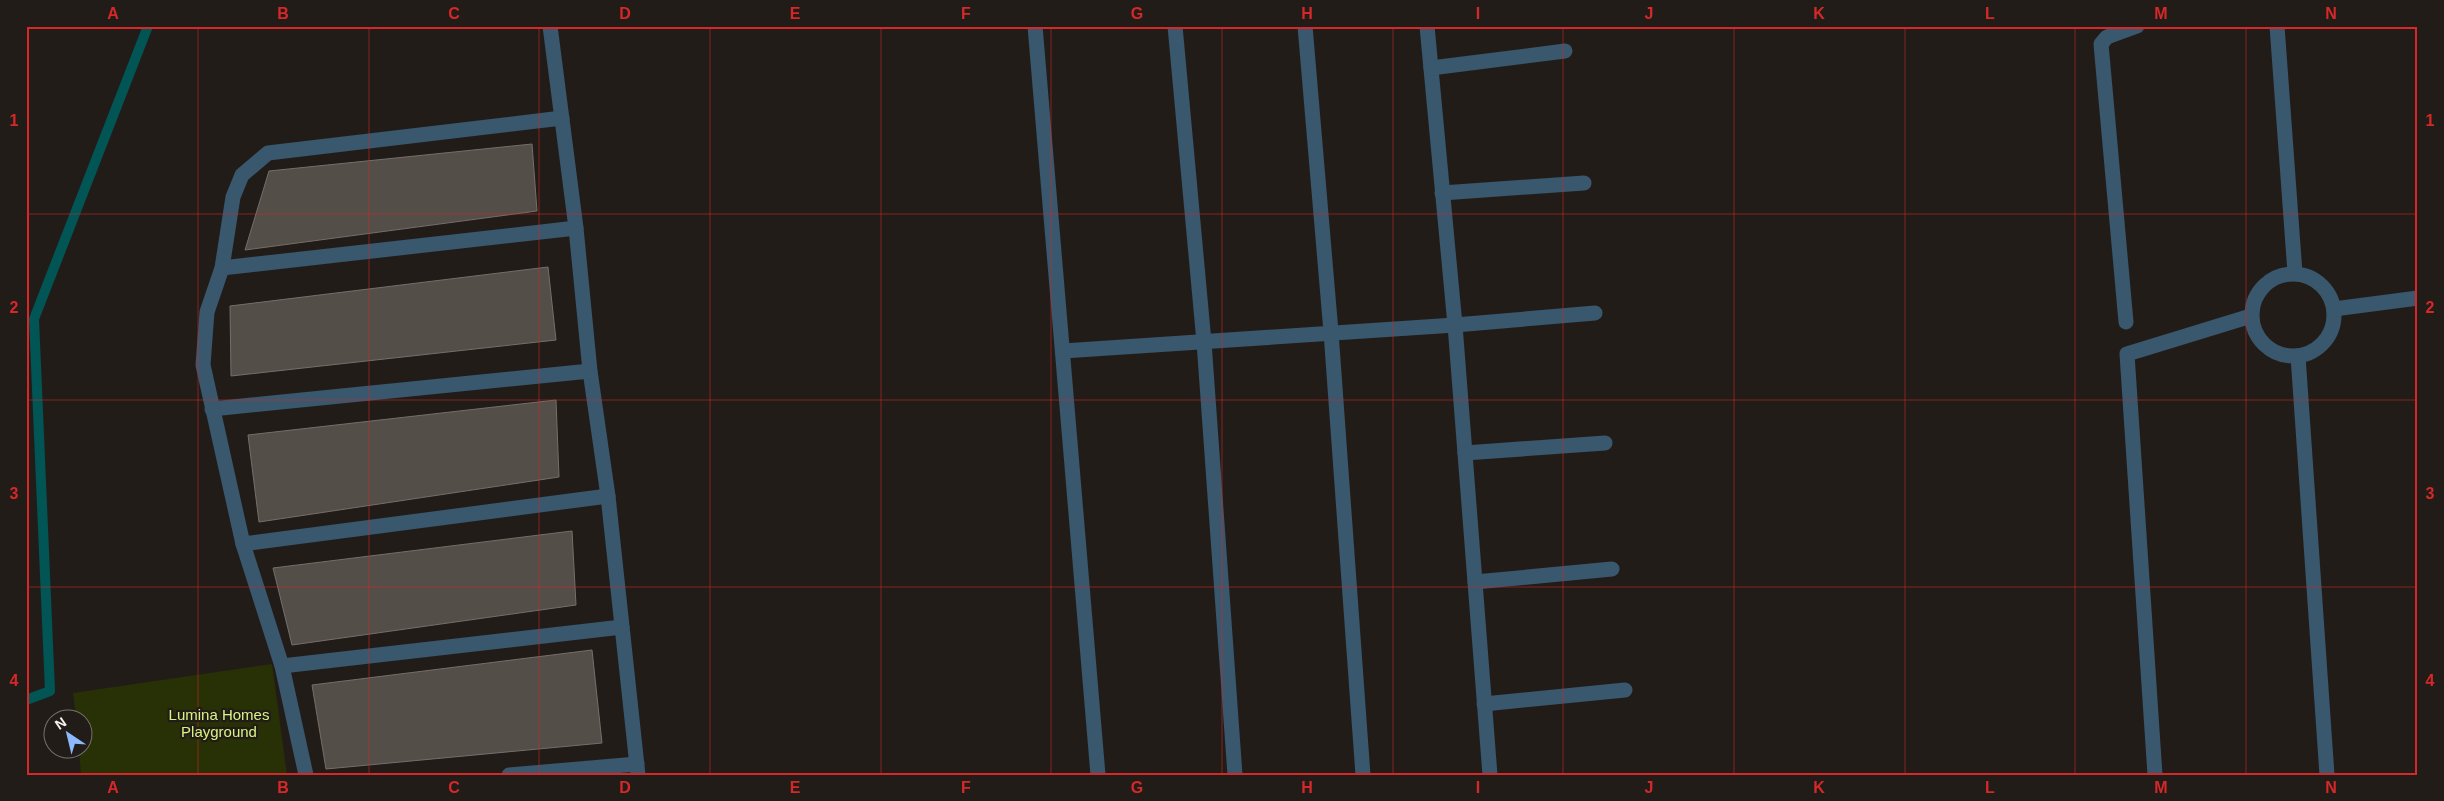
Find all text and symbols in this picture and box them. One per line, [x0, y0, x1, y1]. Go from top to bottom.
text: A [107, 5, 119, 22]
text: B [277, 5, 289, 22]
text: C [448, 5, 460, 22]
text: D [619, 5, 631, 22]
text: E [790, 5, 801, 22]
text: F [961, 5, 971, 22]
text: G [1131, 5, 1143, 22]
text: H [1301, 5, 1313, 22]
text: I [1476, 5, 1480, 22]
text: J [1645, 5, 1653, 22]
text: K [1813, 5, 1825, 22]
text: L [1985, 5, 1995, 22]
text: M [2154, 5, 2168, 22]
text: N [2325, 5, 2337, 22]
text: 1 [10, 112, 19, 129]
text: 1 [2426, 112, 2435, 129]
text: 2 [10, 299, 19, 316]
text: 2 [2426, 299, 2435, 316]
text: 3 [10, 485, 19, 502]
text: 3 [2426, 485, 2435, 502]
text: 4 [10, 672, 19, 689]
text: 4 [2426, 672, 2435, 689]
park label: Lumina Homes Playground [169, 706, 269, 740]
north arrow [42, 708, 92, 758]
text: N [52, 714, 69, 733]
text: A [107, 779, 119, 796]
text: B [277, 779, 289, 796]
text: C [448, 779, 460, 796]
text: D [619, 779, 631, 796]
text: E [790, 779, 801, 796]
text: F [961, 779, 971, 796]
text: G [1131, 779, 1143, 796]
text: H [1301, 779, 1313, 796]
text: I [1476, 779, 1480, 796]
text: J [1645, 779, 1653, 796]
text: K [1813, 779, 1825, 796]
text: L [1985, 779, 1995, 796]
text: M [2154, 779, 2168, 796]
text: N [2325, 779, 2337, 796]

